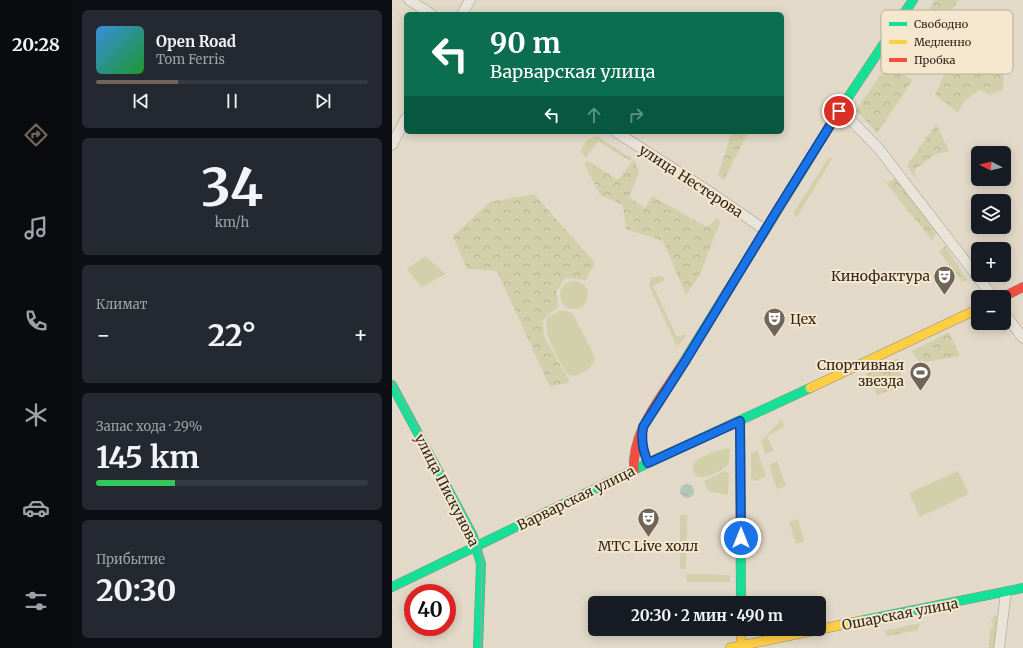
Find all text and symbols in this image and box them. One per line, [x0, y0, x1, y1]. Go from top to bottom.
legend [881, 10, 1013, 74]
text: Свободно [914, 17, 969, 31]
text: 90 m [490, 25, 561, 61]
icon: left [424, 28, 476, 80]
text: Open Road [156, 32, 236, 51]
text: 20:28 [12, 33, 60, 56]
text: Медленно [914, 35, 972, 49]
text: Tom Ferris [156, 51, 225, 68]
text: Пробка [914, 53, 956, 67]
text: Варварская улица [490, 60, 655, 83]
icon: previous [130, 90, 152, 112]
icon: pause [221, 90, 243, 112]
icon: next [312, 90, 334, 112]
pin [822, 94, 856, 128]
icon: arrive [828, 100, 850, 122]
icon: left [541, 104, 563, 126]
icon: ahead [583, 104, 605, 126]
icon: right [625, 104, 647, 126]
icon: directions [22, 121, 50, 149]
street label: улица Нестерова [635, 141, 747, 222]
north arrow [971, 146, 1011, 186]
map controls [971, 146, 1011, 330]
text: 34 [201, 155, 263, 220]
button: layers [971, 194, 1011, 234]
icon: music [22, 214, 50, 242]
text: km/h [215, 214, 249, 231]
button: + [971, 242, 1011, 282]
theatre icon: Кинофактура [932, 263, 958, 296]
place label: Кинофактура [831, 267, 930, 285]
button: − [971, 290, 1011, 330]
text: Климат [96, 296, 147, 313]
theatre icon: Цех [761, 306, 787, 339]
icon: phone [22, 307, 50, 335]
place label: Цех [790, 310, 817, 328]
text: 22° [208, 316, 256, 354]
text: − [96, 321, 111, 349]
text: + [353, 321, 368, 349]
place label: Спортивная звезда [817, 356, 904, 390]
sports icon: Спортивная звезда [907, 360, 933, 393]
icon: climate [22, 401, 50, 429]
text: Запас хода · 29% [96, 418, 202, 435]
street label: улица Пискунова [411, 431, 483, 550]
text: 145 km [96, 438, 200, 476]
street label: Варварская улица [514, 461, 638, 534]
icon: car [22, 494, 50, 522]
theatre icon: МТС Live холл [635, 505, 661, 538]
position arrow [720, 517, 762, 559]
place label: МТС Live холл [598, 537, 698, 555]
text: Прибытие [96, 551, 165, 568]
text: 20:30 [96, 571, 176, 609]
speed limit sign: 40 [404, 584, 456, 636]
icon: filters [22, 587, 50, 615]
street label: Ошарская улица [840, 594, 960, 634]
text: 20:30 · 2 мин · 490 m [631, 606, 783, 625]

